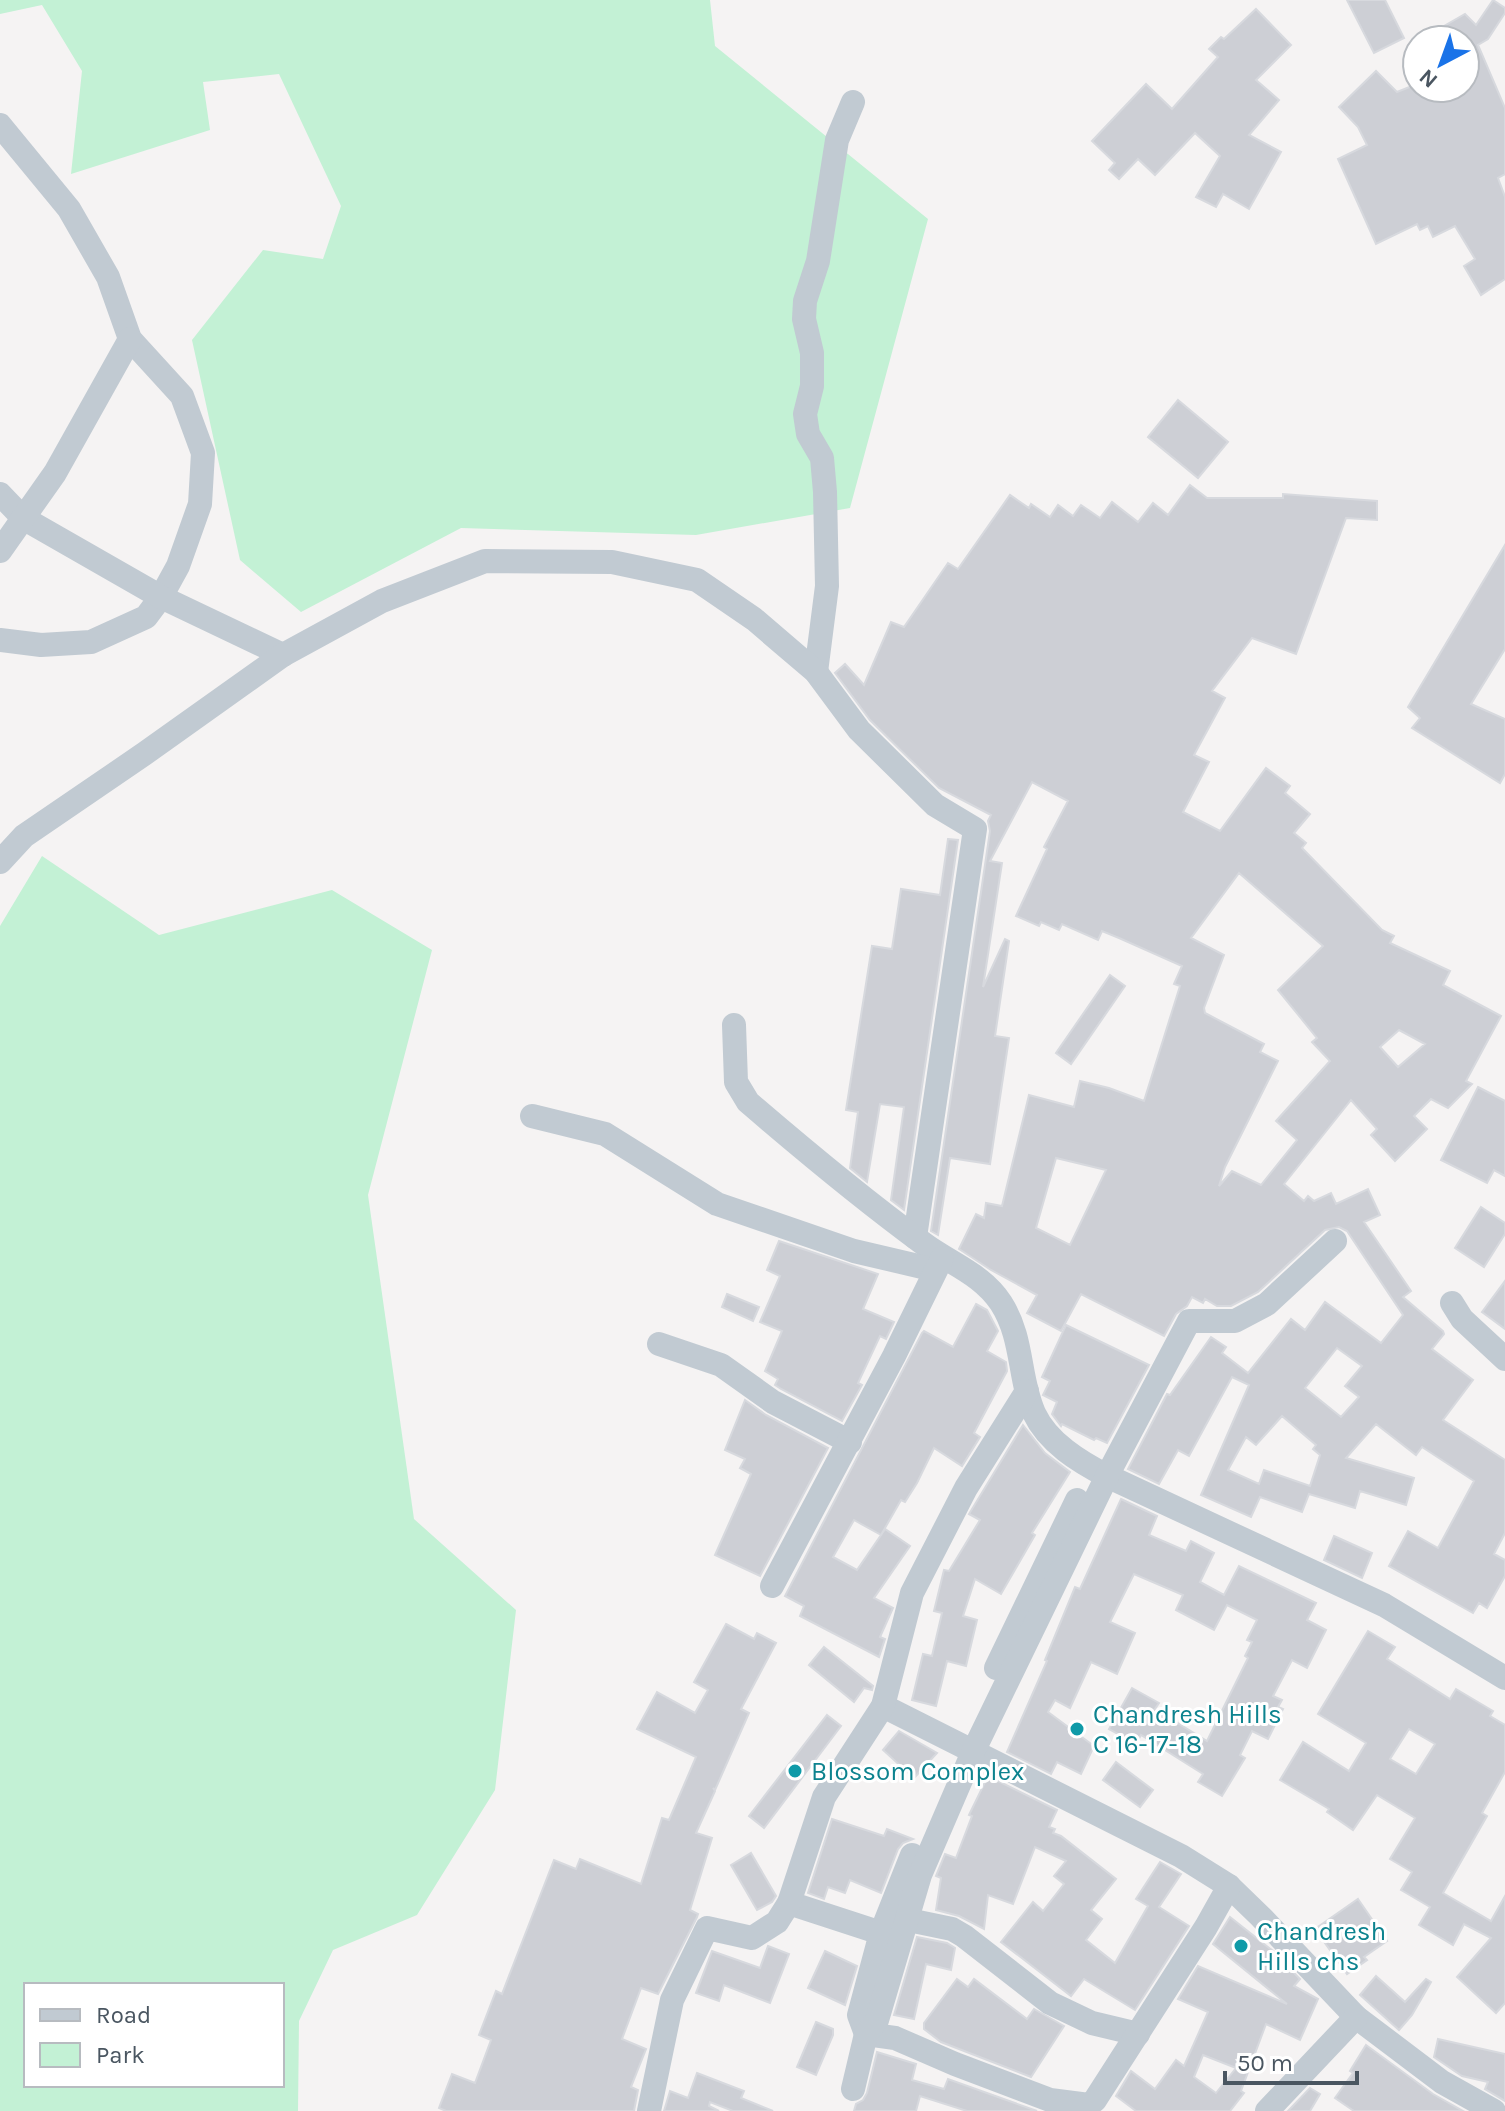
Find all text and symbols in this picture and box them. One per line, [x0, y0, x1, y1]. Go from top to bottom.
north arrow [1401, 24, 1481, 104]
text: N [1414, 63, 1443, 93]
place label: Chandresh Hills C 16-17-18 [1093, 1699, 1282, 1760]
marker: Chandresh Hills C 16-17-18 [1068, 1720, 1086, 1738]
place label: Blossom Complex [811, 1756, 1024, 1787]
marker: Blossom Complex [786, 1762, 804, 1780]
place label: Chandresh Hills chs [1257, 1916, 1386, 1977]
marker: Chandresh Hills chs [1232, 1937, 1250, 1955]
legend [24, 1983, 284, 2087]
text: Road [96, 2001, 151, 2029]
scale bar [1225, 2035, 1357, 2085]
text: Park [96, 2041, 145, 2069]
text: 50 m [1237, 2049, 1293, 2077]

